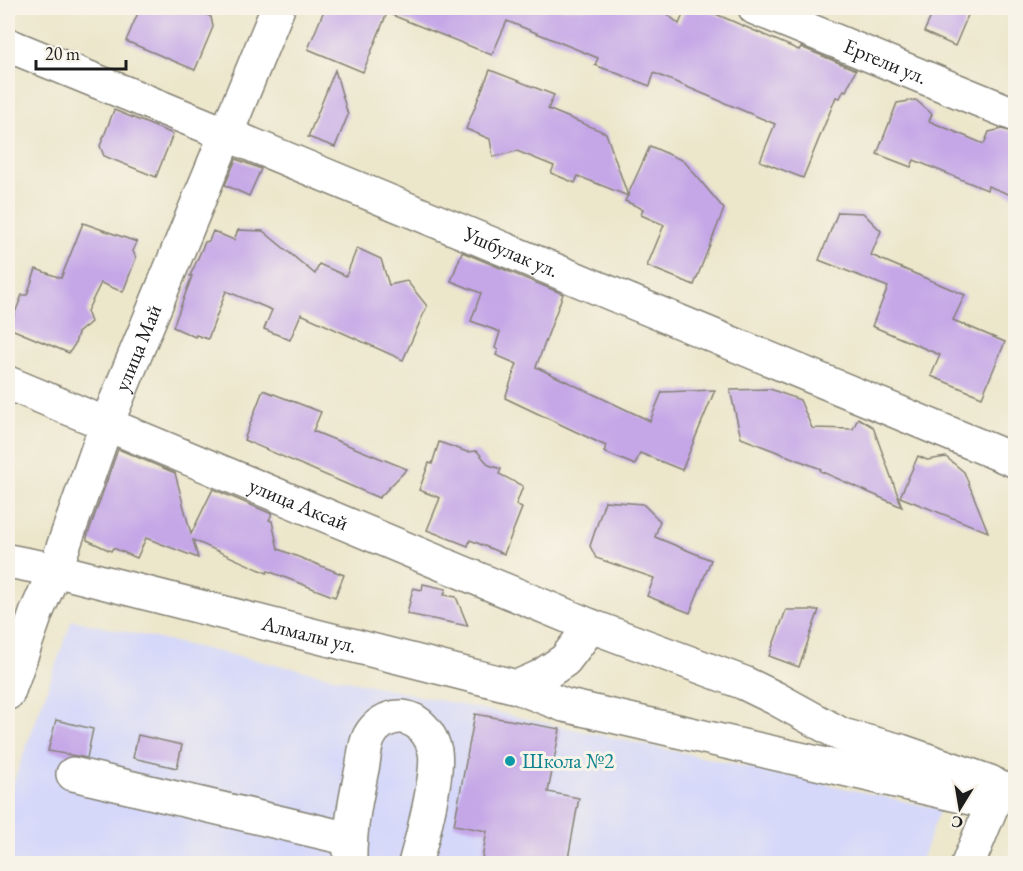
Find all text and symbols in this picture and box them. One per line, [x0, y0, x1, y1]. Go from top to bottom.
street label: Ергели ул. [840, 32, 931, 90]
scale bar [36, 33, 126, 71]
text: 20 m [45, 42, 80, 65]
street label: Ушбулак ул. [459, 219, 563, 283]
street label: улица Май [108, 300, 167, 395]
street label: улица Аксай [245, 471, 353, 536]
street label: Алмалы ул. [258, 609, 360, 659]
place label: Школа №2 [522, 747, 614, 774]
marker: Школа №2 [503, 754, 517, 768]
north arrow [930, 778, 990, 838]
text: С [950, 811, 965, 834]

